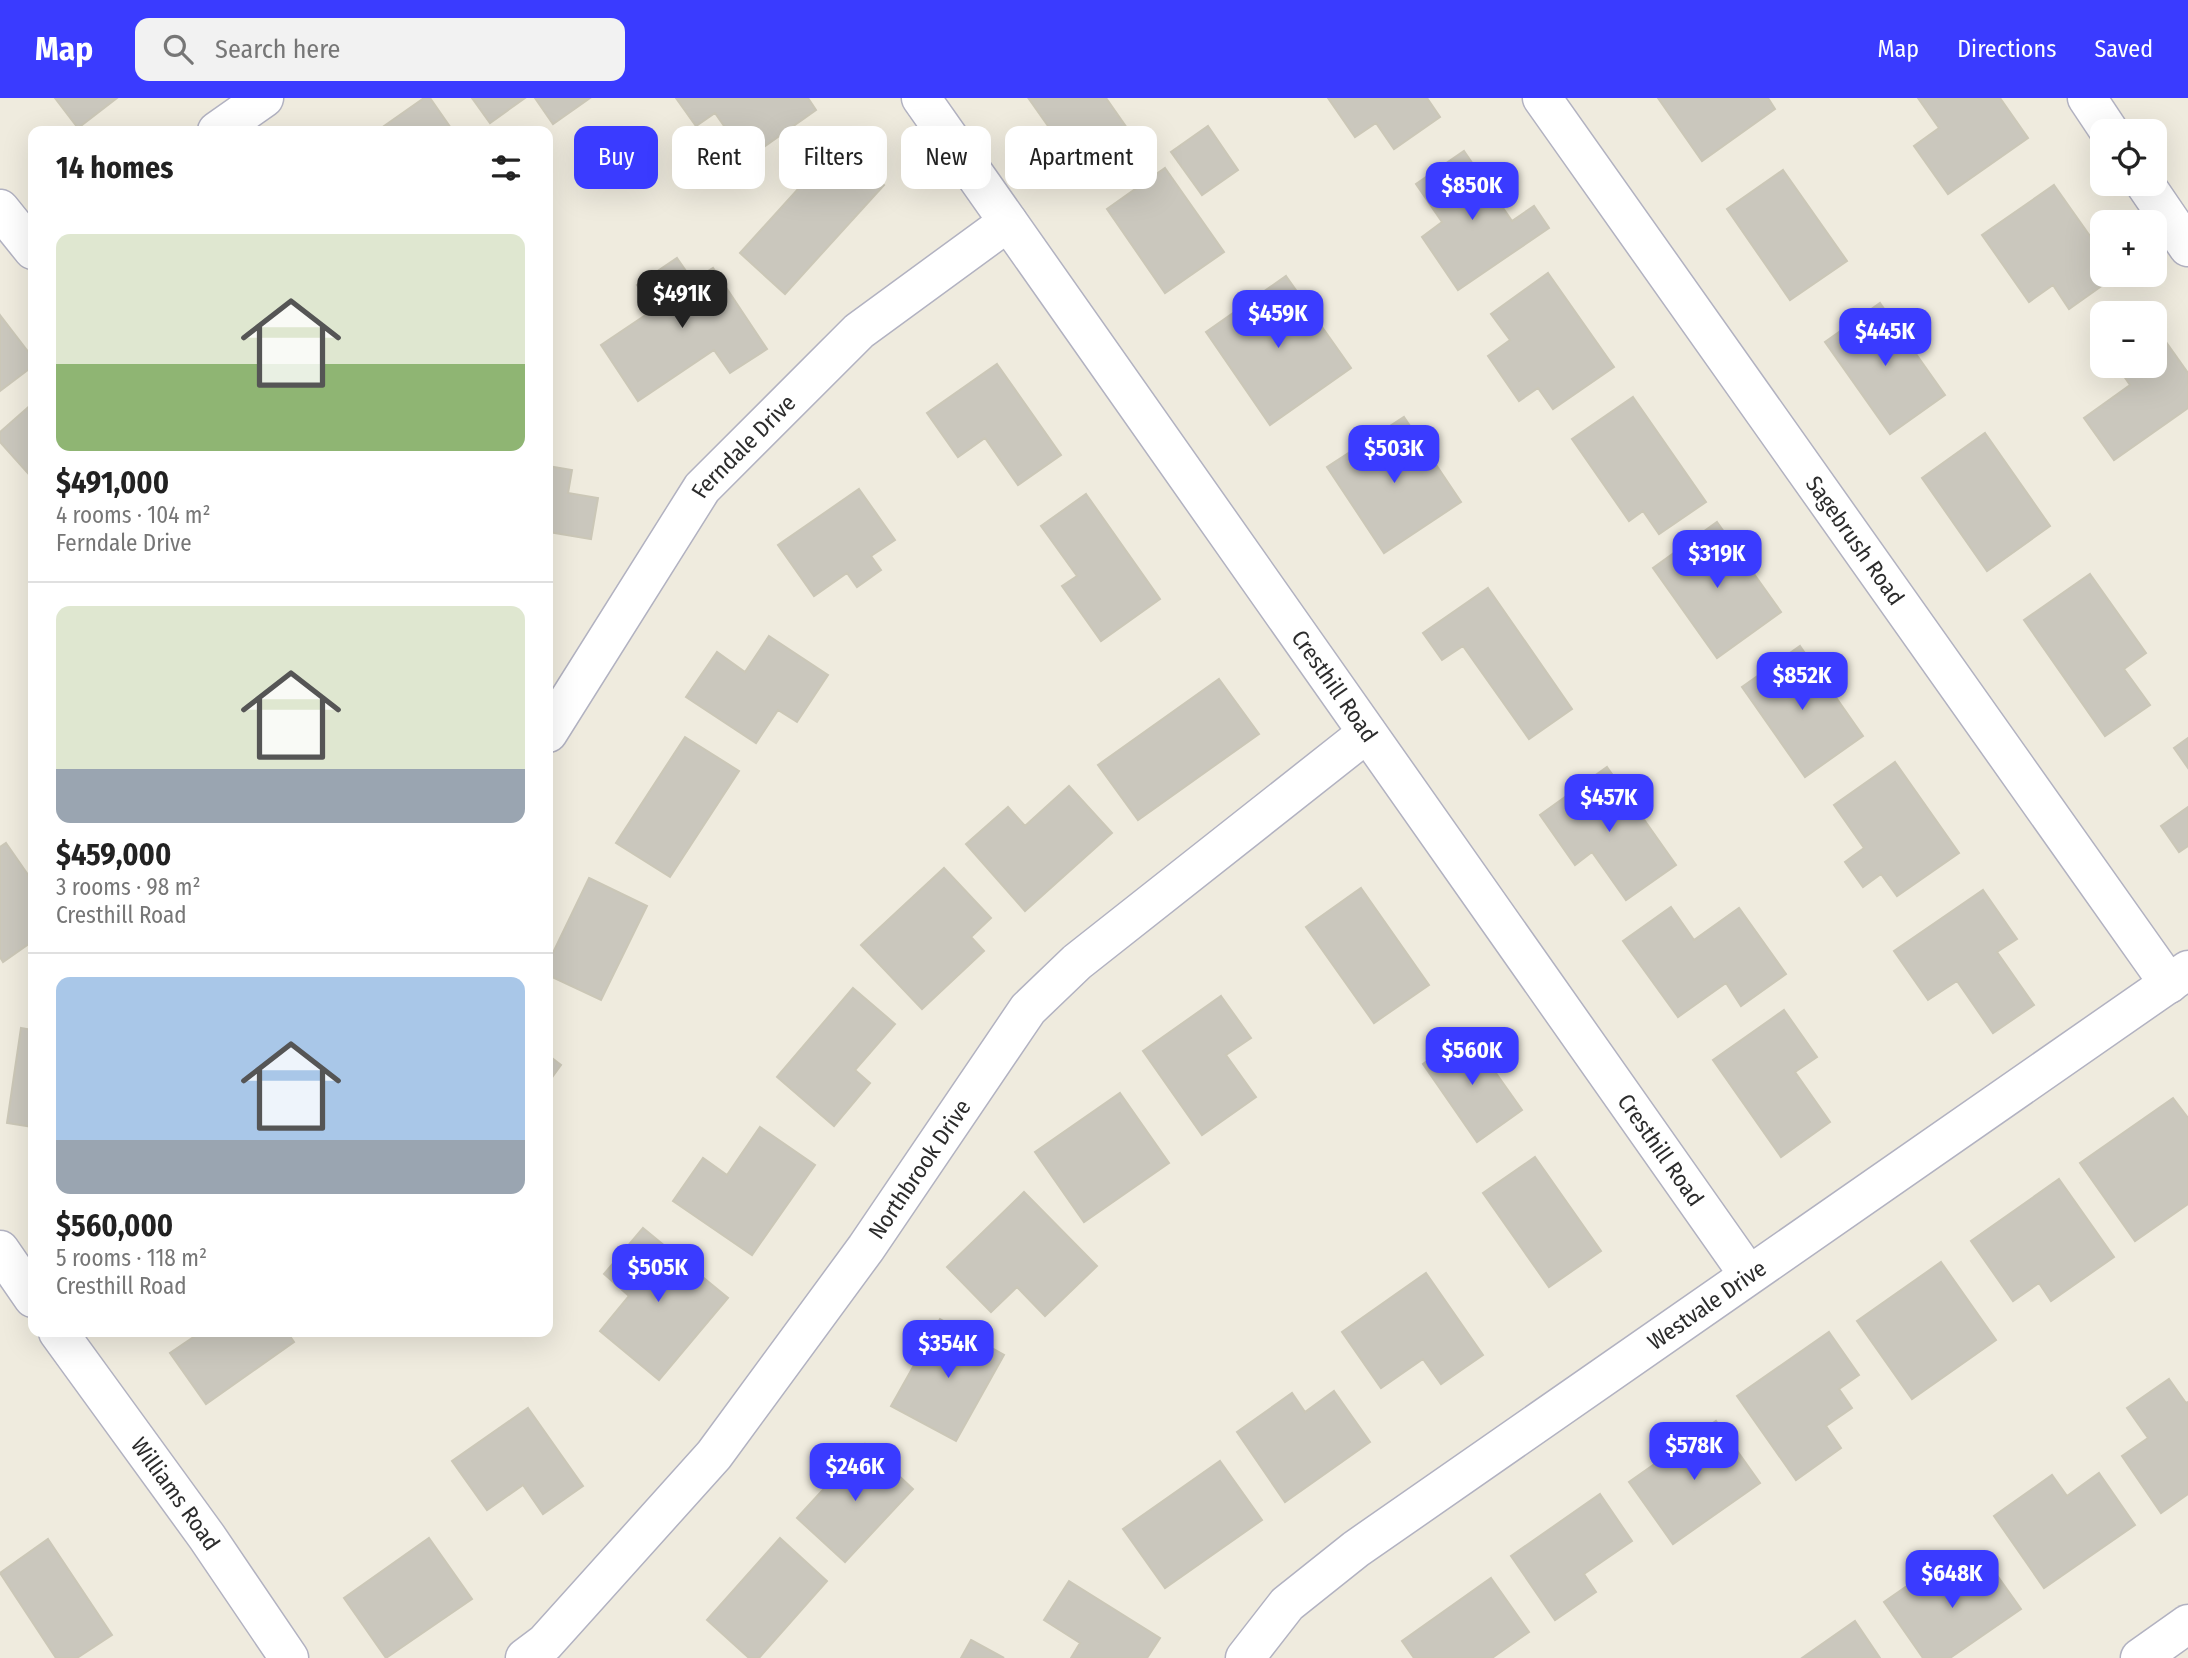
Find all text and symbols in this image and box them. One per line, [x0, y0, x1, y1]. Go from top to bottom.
search box [135, 18, 625, 81]
text: Map [35, 29, 93, 69]
icon: search [159, 30, 197, 68]
text: Search here [215, 34, 340, 65]
text: Map [1878, 35, 1919, 63]
text: Directions [1957, 35, 2056, 63]
text: Saved [2094, 35, 2153, 63]
map controls [2090, 119, 2167, 378]
button: locate [2090, 119, 2167, 196]
chip: Buy [574, 126, 658, 189]
chip: Rent [672, 126, 765, 189]
chip: Filters [779, 126, 887, 189]
chip: New [901, 126, 991, 189]
chip: Apartment [1005, 126, 1157, 189]
icon: filters [487, 149, 525, 187]
text: 14 homes [56, 150, 173, 186]
pin: $850K [1423, 162, 1521, 222]
text: $850K [1442, 171, 1502, 199]
button: + [2090, 210, 2167, 287]
pin: $491K [633, 271, 731, 330]
text: $491K [653, 279, 711, 307]
icon: home [228, 280, 354, 406]
pin: $459K [1229, 290, 1327, 350]
text: $459K [1248, 299, 1308, 327]
button: − [2090, 301, 2167, 378]
pin: $445K [1836, 308, 1934, 368]
text: $445K [1855, 317, 1915, 345]
street label: Ferndale Drive [685, 389, 801, 503]
pin: $503K [1345, 426, 1443, 485]
text: $503K [1364, 434, 1424, 462]
text: $491,000 [56, 465, 169, 501]
street label: Sagebrush Road [1800, 470, 1910, 610]
text: 4 rooms · 104 m² [56, 501, 211, 529]
text: Ferndale Drive [56, 529, 192, 557]
pin: $319K [1668, 531, 1766, 590]
text: $319K [1689, 539, 1745, 567]
street label: Cresthill Road [1286, 625, 1384, 748]
icon: home [228, 652, 354, 778]
pin: $852K [1753, 652, 1851, 712]
text: $852K [1773, 661, 1831, 689]
pin: $457K [1560, 774, 1658, 834]
text: $457K [1581, 783, 1637, 811]
text: $459,000 [56, 837, 171, 873]
text: 3 rooms · 98 m² [56, 873, 201, 901]
text: Cresthill Road [56, 901, 187, 929]
icon: home [228, 1023, 354, 1149]
pin: $560K [1423, 1028, 1521, 1087]
text: $560K [1442, 1036, 1502, 1064]
street label: Cresthill Road [1612, 1088, 1710, 1211]
street label: Northbrook Drive [862, 1094, 977, 1244]
text: $560,000 [56, 1208, 173, 1244]
text: 5 rooms · 118 m² [56, 1244, 207, 1272]
pin: $505K [609, 1244, 707, 1304]
text: $505K [628, 1253, 688, 1281]
street label: Westvale Drive [1642, 1254, 1771, 1356]
text: Cresthill Road [56, 1272, 187, 1300]
pin: $354K [899, 1320, 997, 1380]
text: $354K [919, 1329, 977, 1357]
pin: $578K [1645, 1422, 1743, 1482]
text: $578K [1665, 1431, 1723, 1459]
street label: Williams Road [125, 1432, 226, 1556]
pin: $246K [806, 1444, 904, 1503]
text: $246K [826, 1452, 884, 1480]
pin: $648K [1903, 1550, 2001, 1610]
text: $648K [1922, 1559, 1982, 1587]

